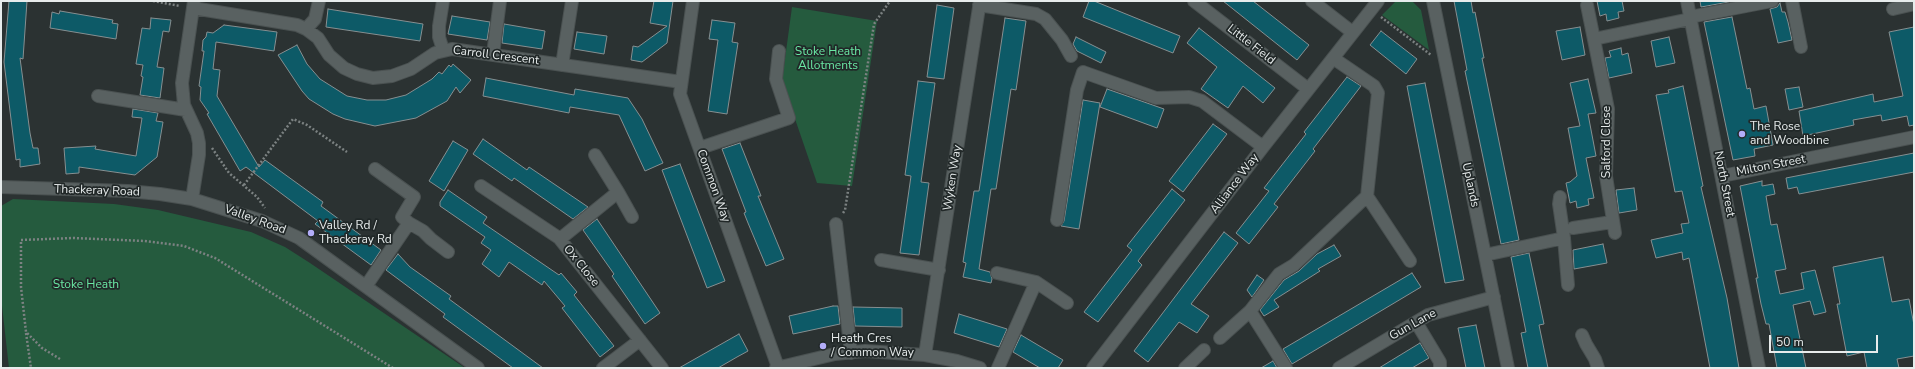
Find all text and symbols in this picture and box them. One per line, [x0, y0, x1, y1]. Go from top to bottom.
street label: Little Field [1224, 22, 1278, 68]
street label: Carroll Crescent [452, 44, 540, 68]
park label: Stoke Heath Allotments [795, 45, 861, 73]
street label: Salford Close [1600, 106, 1614, 178]
place label: The Rose and Woodbine [1750, 120, 1829, 148]
marker: The Rose and Woodbine [1737, 129, 1747, 139]
street label: Wyken Way [941, 144, 965, 212]
street label: Common Way [693, 148, 733, 224]
street label: North Street [1711, 150, 1737, 218]
street label: Alliance Way [1208, 151, 1262, 217]
street label: Milton Street [1735, 152, 1807, 180]
street label: Uplands [1458, 161, 1482, 209]
street label: Thackeray Road [54, 182, 140, 200]
street label: Valley Road [222, 202, 288, 238]
place label: Valley Rd / Thackeray Rd [319, 219, 392, 247]
marker: Valley Rd / Thackeray Rd [306, 228, 316, 238]
street label: Ox Close [560, 242, 602, 290]
park label: Stoke Heath [53, 278, 119, 292]
street label: Gun Lane [1387, 306, 1439, 344]
scale bar [1771, 327, 1880, 353]
place label: Heath Cres / Common Way [831, 332, 914, 360]
text: 50 m [1776, 334, 1804, 350]
marker: Heath Cres / Common Way [818, 341, 828, 351]

